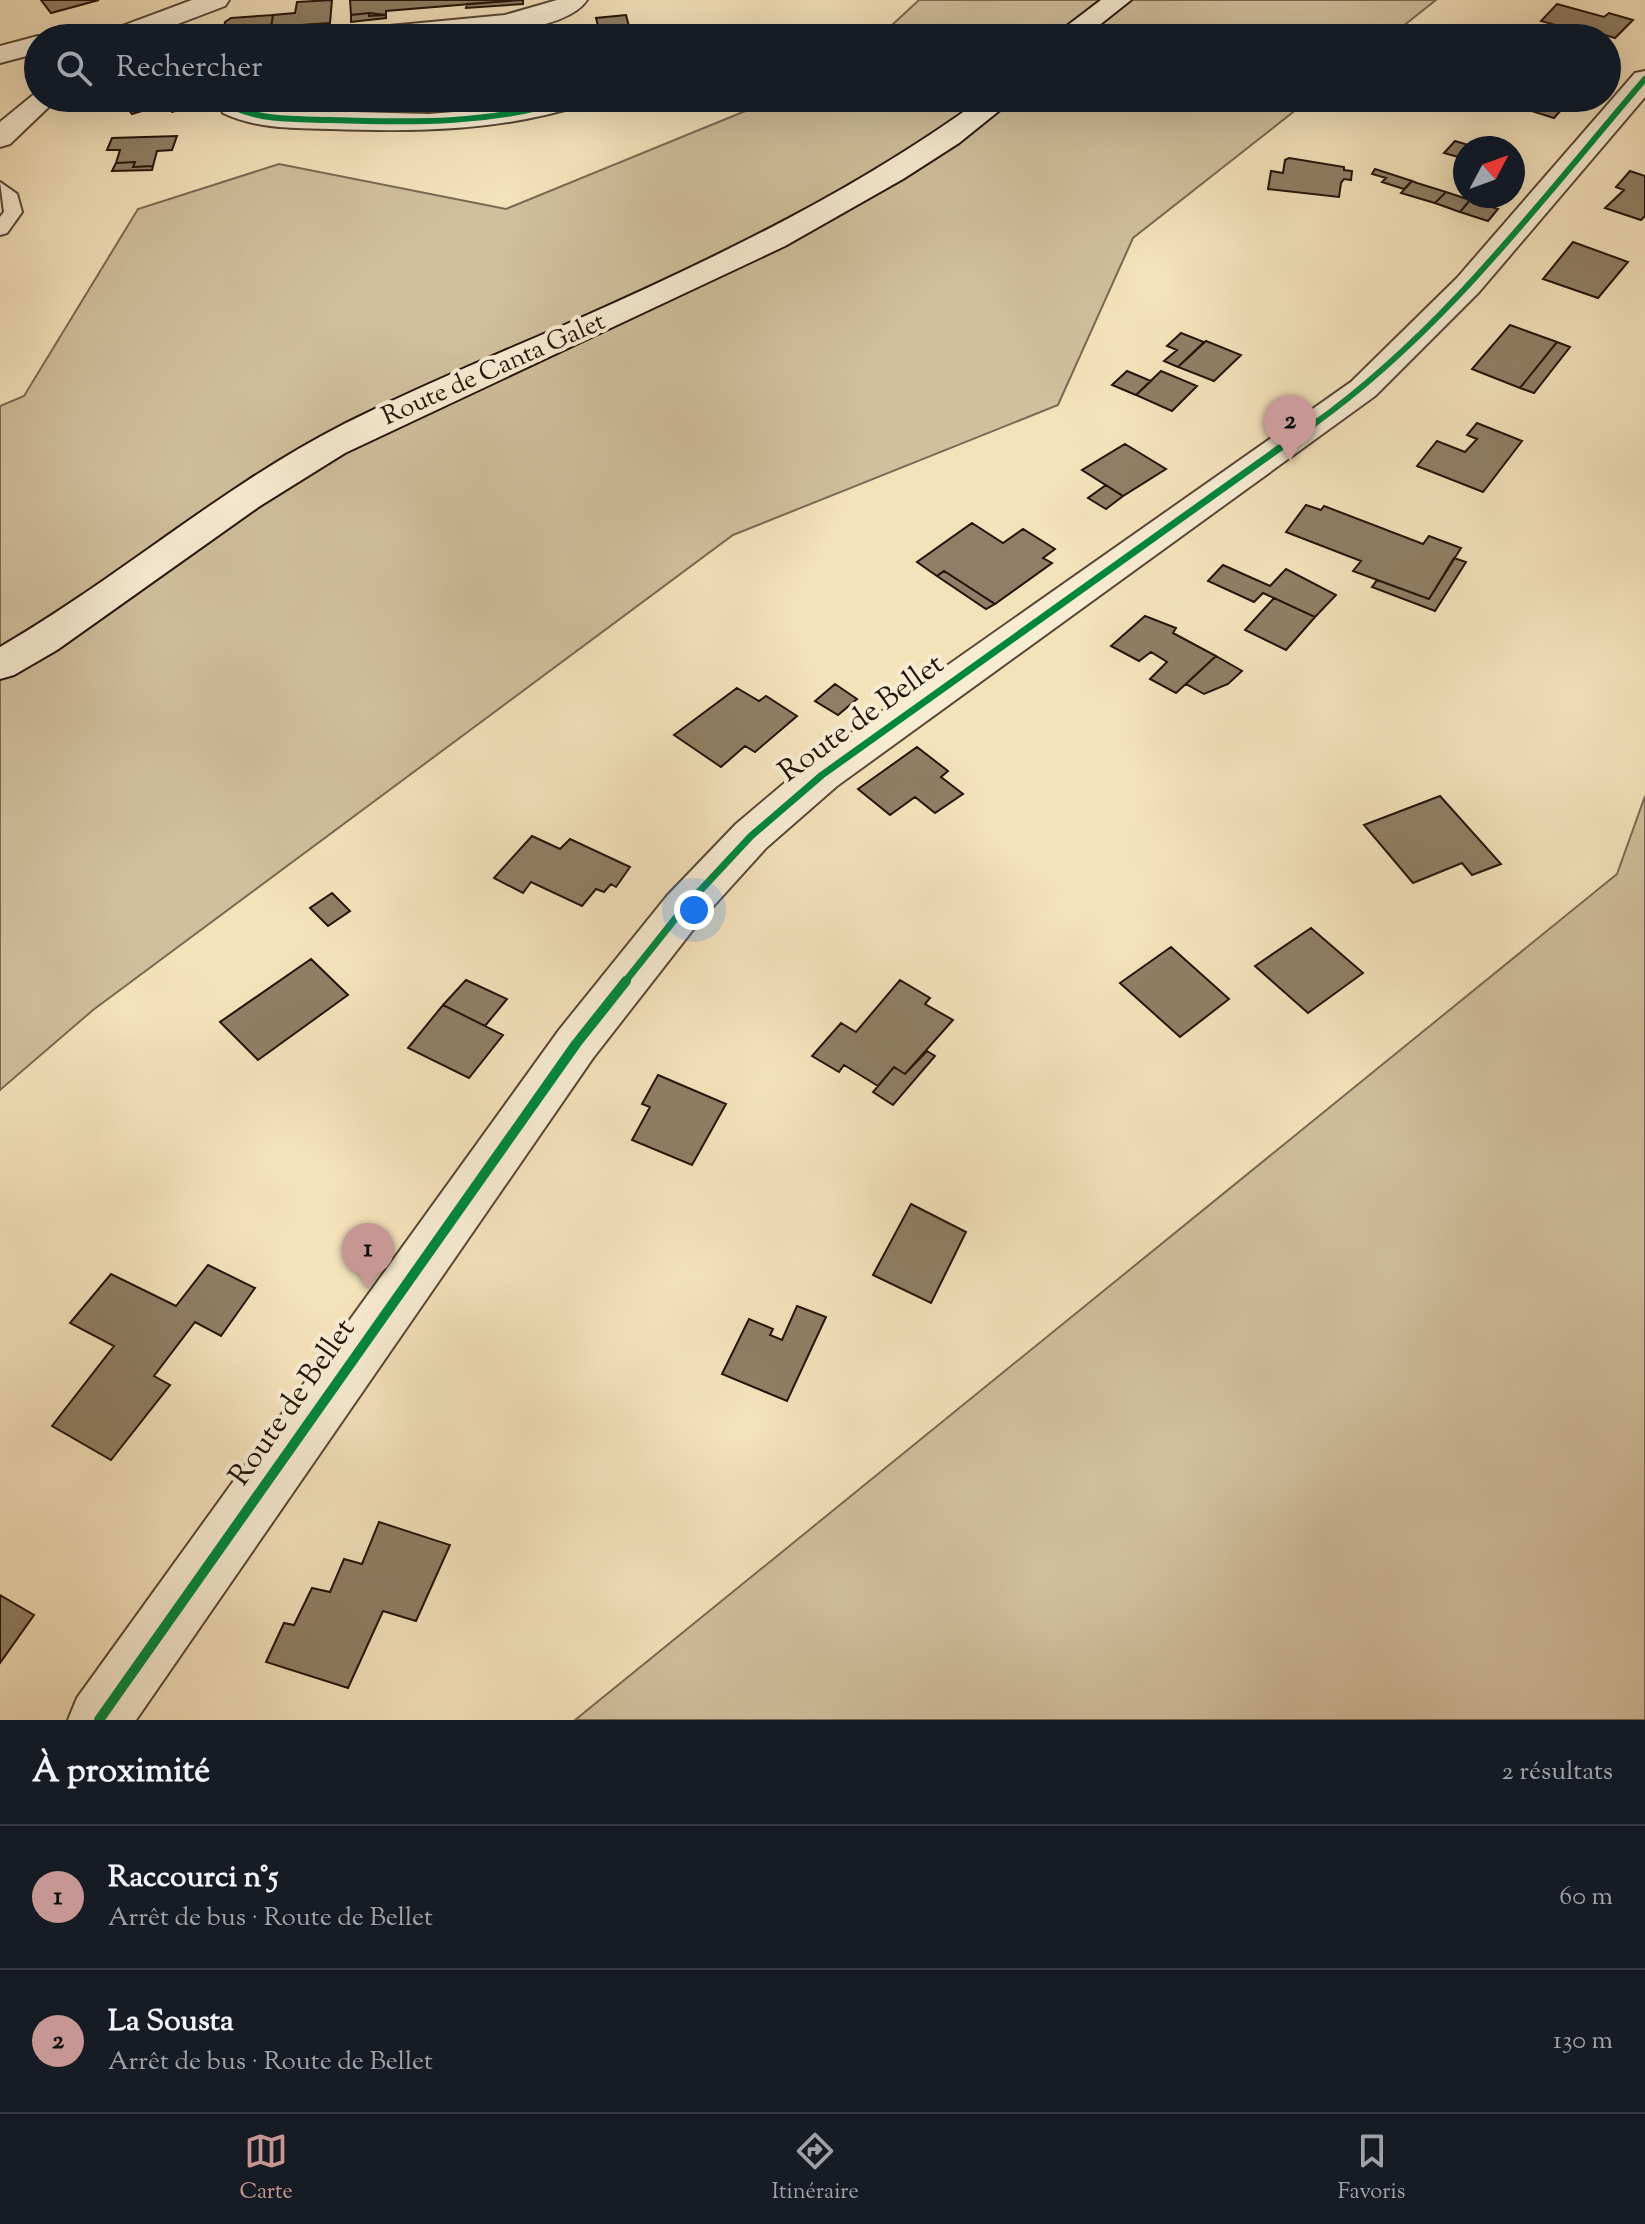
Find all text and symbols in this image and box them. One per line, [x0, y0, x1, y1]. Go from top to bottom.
search box [24, 24, 1621, 112]
icon: search [52, 46, 96, 90]
text: Rechercher [116, 47, 263, 90]
north arrow [1453, 136, 1525, 208]
street label: Route de Canta Galet [376, 304, 612, 436]
pin: 2 [1264, 395, 1316, 461]
street label: Route de Bellet [770, 644, 954, 794]
your location [674, 890, 714, 930]
pin: 1 [342, 1223, 394, 1289]
street label: Route de Bellet [219, 1311, 367, 1495]
text: À proximité [32, 1748, 210, 1797]
text: 2 résultats [1502, 1754, 1613, 1791]
text: Raccourci n°5 [108, 1857, 278, 1900]
text: 1 [54, 1879, 62, 1916]
text: 60 m [1559, 1879, 1613, 1916]
text: Arrêt de bus · Route de Bellet [108, 1900, 433, 1937]
text: La Sousta [108, 2001, 234, 2044]
text: 2 [52, 2023, 64, 2060]
text: 130 m [1553, 2023, 1613, 2060]
text: Arrêt de bus · Route de Bellet [108, 2044, 433, 2081]
tab: Carte [239, 2129, 293, 2209]
tab: Itinéraire [772, 2129, 859, 2209]
tab: Favoris [1338, 2129, 1405, 2209]

